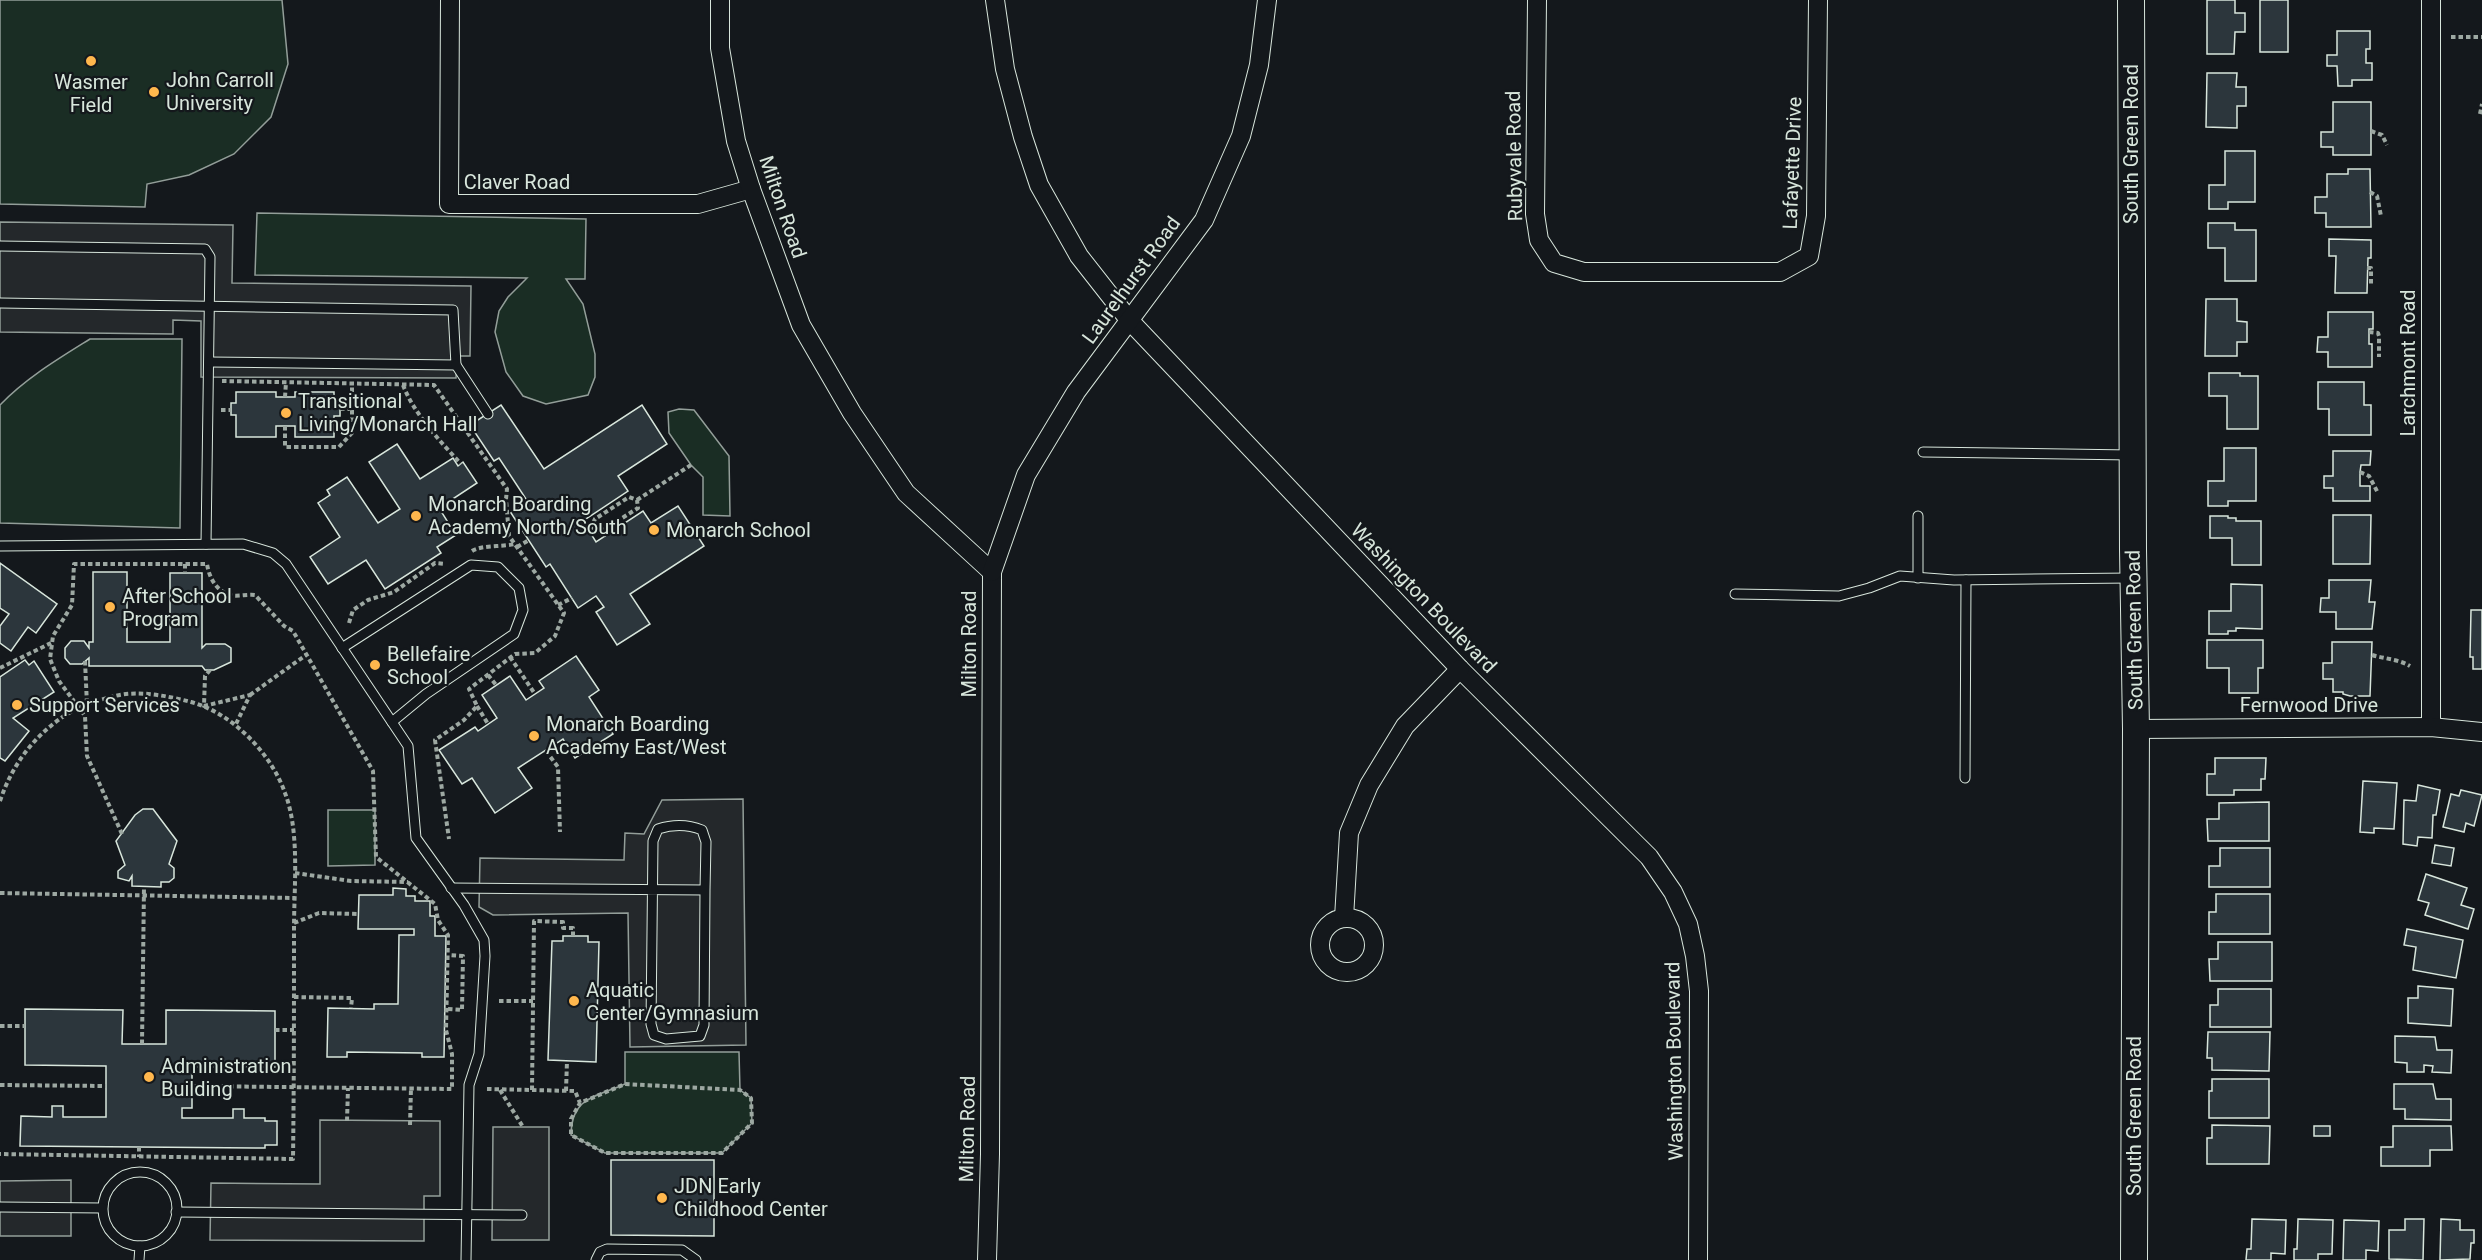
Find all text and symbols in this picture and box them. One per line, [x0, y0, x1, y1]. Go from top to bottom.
marker: Wasmer Field [84, 54, 98, 68]
street label: South Green Road [2119, 64, 2143, 224]
place label: John Carroll University [166, 68, 274, 115]
place label: Wasmer Field [54, 70, 128, 117]
marker: John Carroll University [147, 85, 161, 99]
street label: Rubyvale Road [1501, 90, 1527, 222]
street label: Lafayette Drive [1778, 96, 1806, 230]
street label: Milton Road [754, 153, 812, 261]
street label: Claver Road [464, 170, 570, 194]
street label: Laurelhurst Road [1077, 212, 1185, 348]
street label: Larchmont Road [2396, 289, 2420, 437]
place label: Transitional Living/Monarch Hall [298, 389, 477, 436]
marker: Transitional Living/Monarch Hall [279, 406, 293, 420]
place label: Monarch Boarding Academy North/South [428, 492, 627, 539]
marker: Monarch Boarding Academy North/South [409, 509, 423, 523]
place label: Monarch School [666, 518, 811, 542]
street label: Washington Boulevard [1346, 518, 1502, 678]
marker: Monarch School [647, 523, 661, 537]
street label: South Green Road [2121, 550, 2147, 710]
place label: After School Program [122, 584, 232, 631]
street label: Milton Road [957, 591, 981, 697]
marker: After School Program [103, 600, 117, 614]
place label: Bellefaire School [387, 642, 470, 689]
marker: Bellefaire School [368, 658, 382, 672]
place label: Support Services [29, 693, 180, 717]
street label: Fernwood Drive [2240, 693, 2378, 717]
marker: Support Services [10, 698, 24, 712]
place label: Monarch Boarding Academy East/West [546, 712, 727, 759]
marker: Monarch Boarding Academy East/West [527, 729, 541, 743]
street label: Washington Boulevard [1660, 961, 1688, 1161]
place label: Aquatic Center/Gymnasium [586, 978, 759, 1025]
marker: Aquatic Center/Gymnasium [567, 994, 581, 1008]
street label: South Green Road [2122, 1036, 2146, 1196]
place label: Administration Building [161, 1054, 292, 1101]
marker: Administration Building [142, 1070, 156, 1084]
street label: Milton Road [954, 1075, 980, 1183]
place label: JDN Early Childhood Center [674, 1174, 828, 1221]
marker: JDN Early Childhood Center [655, 1191, 669, 1205]

